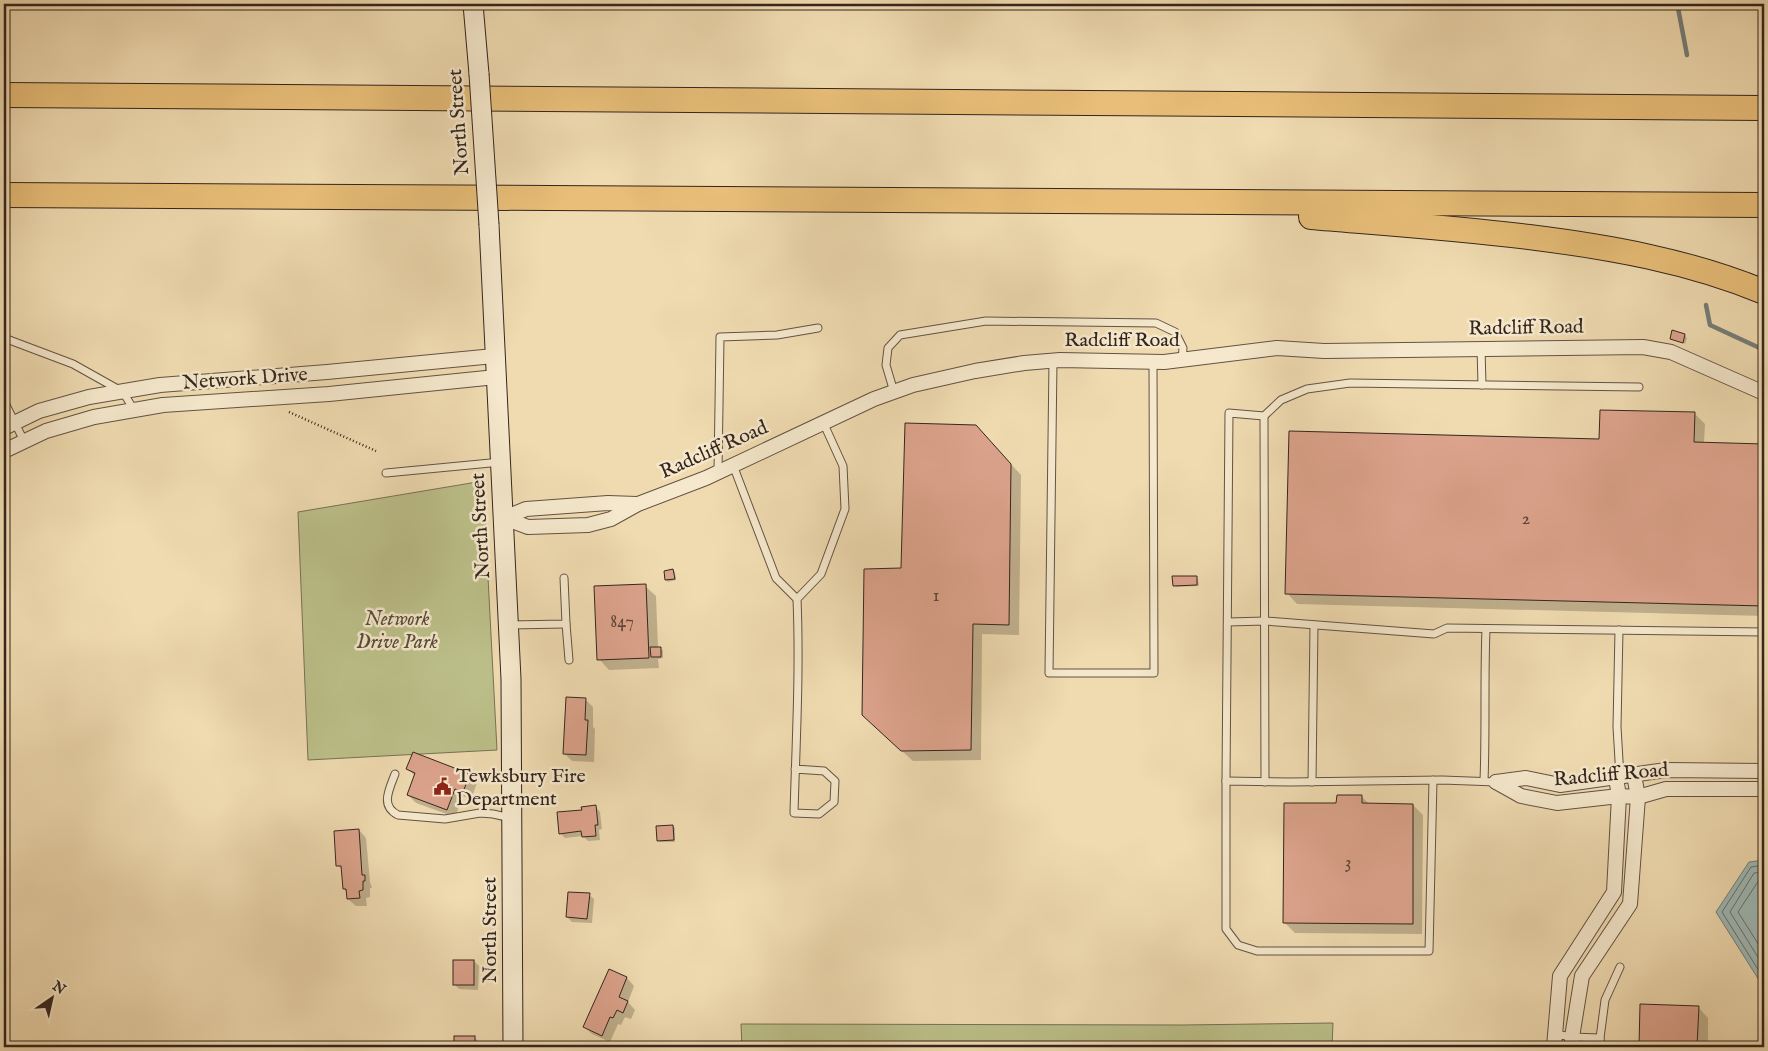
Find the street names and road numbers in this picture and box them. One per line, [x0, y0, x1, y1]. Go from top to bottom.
street label: North Street [443, 68, 475, 176]
street label: Radcliff Road [1468, 314, 1584, 342]
street label: Radcliff Road [1064, 328, 1180, 353]
street label: Network Drive [182, 362, 308, 396]
street label: Radcliff Road [656, 415, 772, 485]
street label: North Street [466, 472, 496, 580]
street label: Radcliff Road [1552, 757, 1670, 792]
street label: North Street [478, 877, 503, 983]

